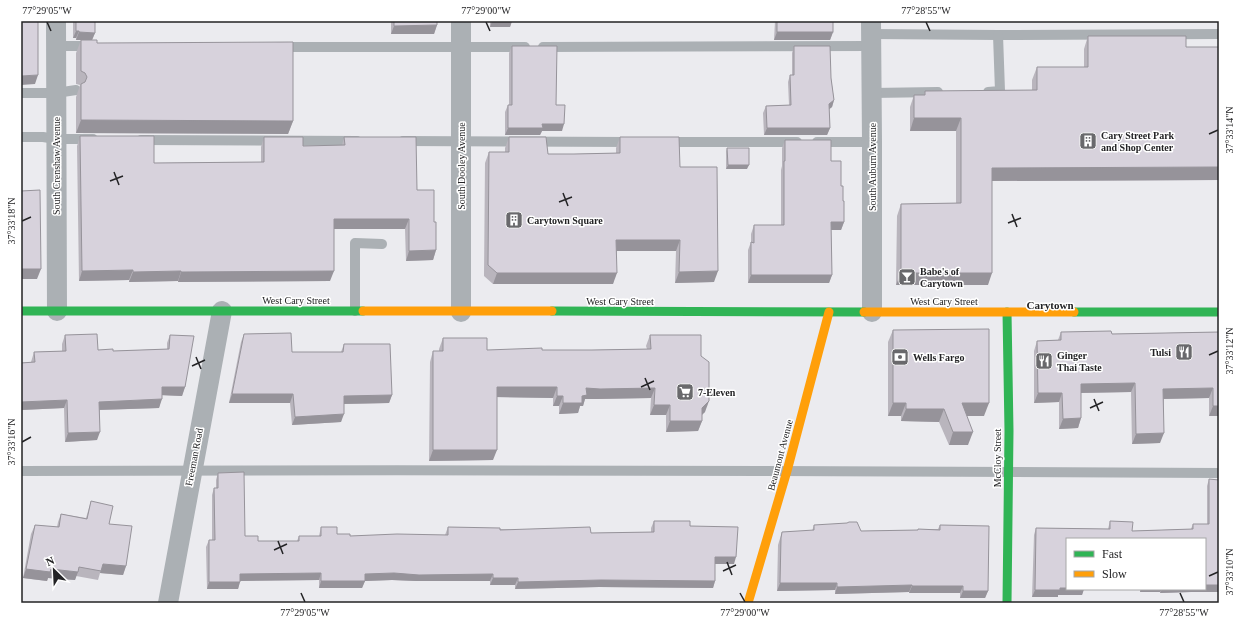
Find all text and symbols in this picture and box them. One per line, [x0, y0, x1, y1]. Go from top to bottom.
text: 77°29'05"W [22, 5, 72, 16]
text: 77°29'00"W [461, 5, 511, 16]
text: 77°28'55"W [901, 5, 951, 16]
text: 37°33'14"N [1224, 106, 1235, 154]
street label: South Crenshaw Avenue [51, 116, 62, 215]
street label: South Dooley Avenue [456, 122, 467, 210]
street label: South Auburn Avenue [867, 122, 878, 211]
place label: Cary Street Park and Shop Center [1101, 130, 1175, 153]
building icon: Cary Street Park and Shop Center [1078, 131, 1098, 151]
text: 37°33'18"N [6, 197, 17, 245]
building icon: Carytown Square [504, 210, 524, 230]
place label: Carytown Square [527, 215, 603, 226]
place label: Babe's of Carytown [920, 266, 963, 289]
bar icon: Babe's of Carytown [897, 267, 917, 287]
street label: West Cary Street [262, 295, 330, 306]
street label: West Cary Street [586, 296, 654, 307]
street label: West Cary Street [910, 296, 978, 307]
district label: Carytown [1026, 299, 1074, 311]
text: 37°33'12"N [1224, 327, 1235, 375]
restaurant icon: Tulsi [1174, 342, 1194, 362]
bank icon: Wells Fargo [890, 347, 910, 367]
place label: Tulsi [1150, 347, 1171, 358]
place label: Ginger Thai Taste [1057, 350, 1102, 373]
restaurant icon: Ginger Thai Taste [1034, 351, 1054, 371]
place label: Wells Fargo [913, 352, 964, 363]
supermarket icon: 7-Eleven [675, 382, 695, 402]
place label: 7-Eleven [698, 387, 736, 398]
text: 37°33'16"N [6, 418, 17, 466]
street label: Beaumont Avenue [765, 418, 795, 492]
street label: Freeman Road [183, 427, 205, 487]
street label: McCloy Street [992, 428, 1003, 487]
legend [1066, 538, 1206, 590]
text: Fast [1102, 547, 1123, 561]
text: 37°33'10"N [1224, 548, 1235, 596]
north arrow [34, 550, 74, 590]
text: N [44, 554, 56, 568]
text: Slow [1102, 567, 1127, 581]
text: 77°29'05"W [280, 607, 330, 618]
text: 77°29'00"W [720, 607, 770, 618]
text: 77°28'55"W [1159, 607, 1209, 618]

